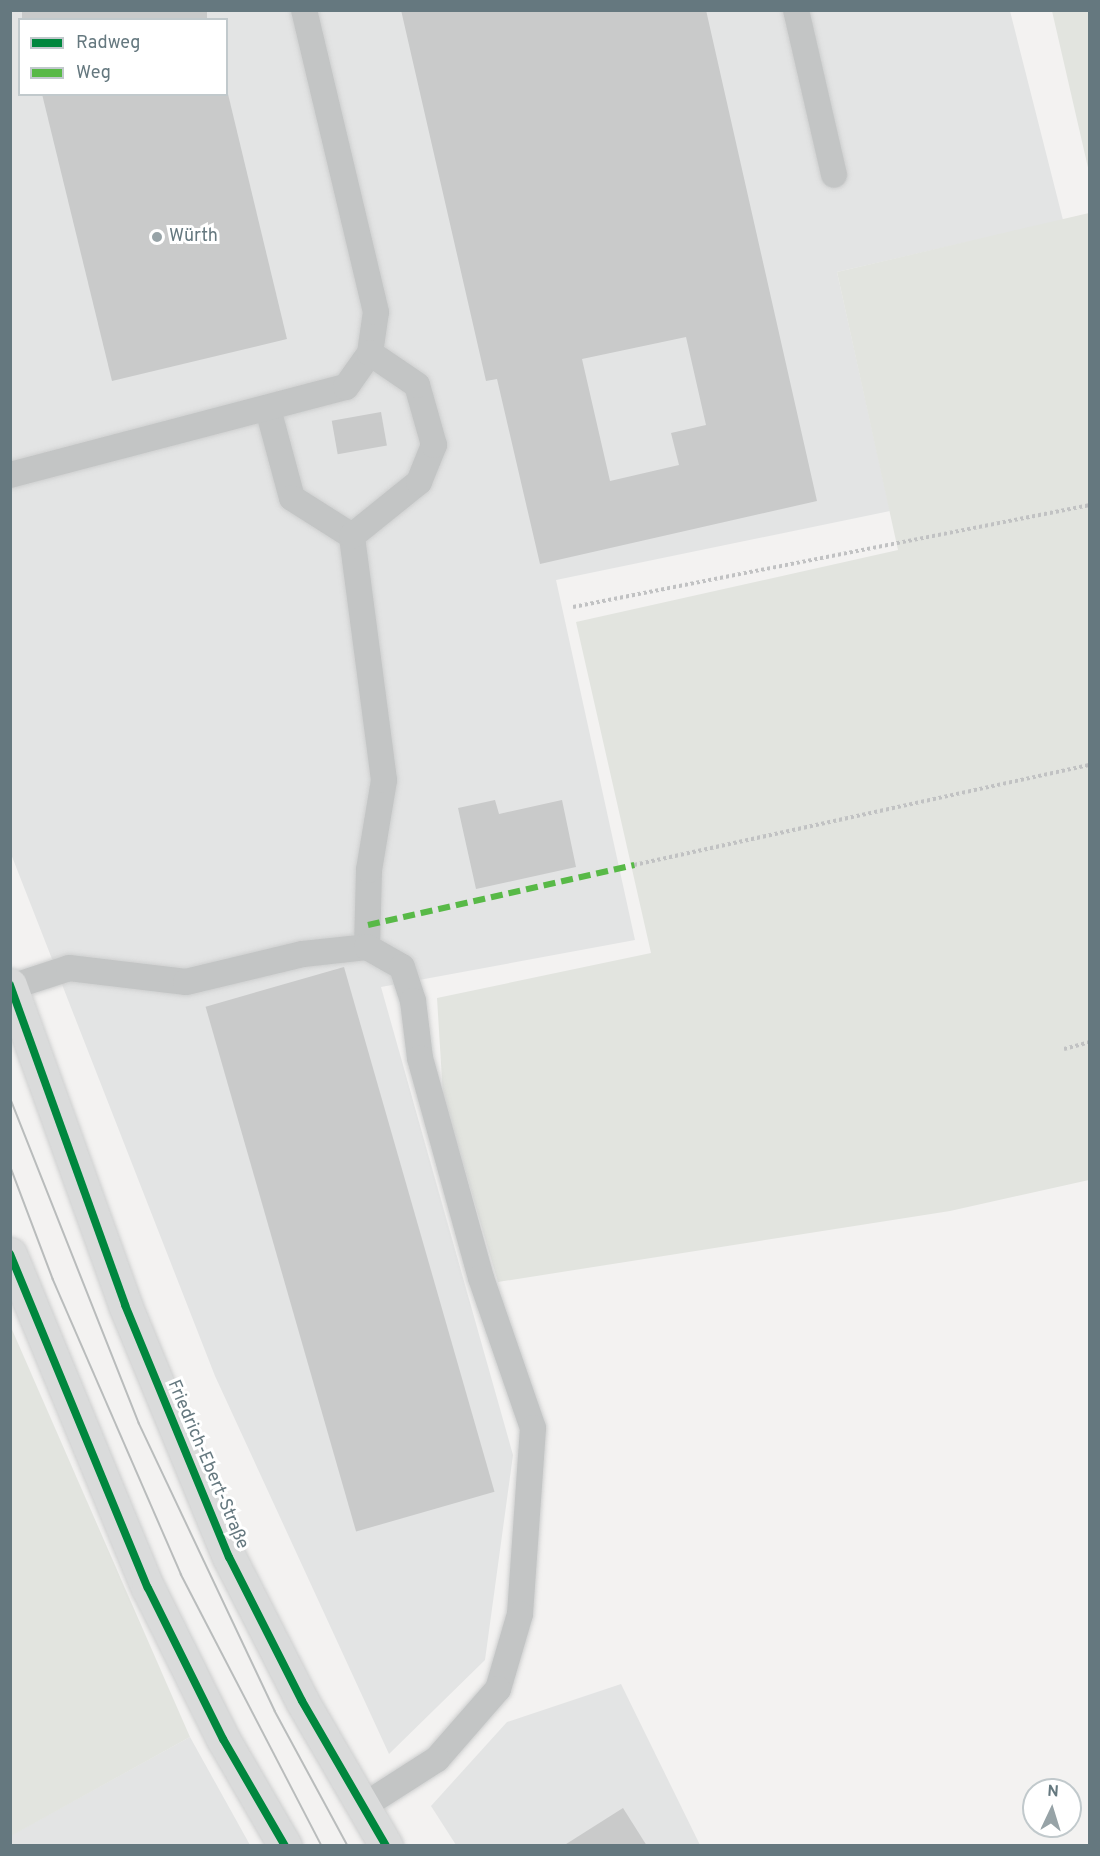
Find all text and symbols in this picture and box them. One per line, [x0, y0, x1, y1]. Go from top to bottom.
legend [18, 18, 228, 96]
text: Radweg [76, 32, 140, 55]
text: Weg [76, 62, 111, 85]
place label: Würth [169, 226, 218, 248]
marker: Würth [150, 230, 164, 244]
street label: Friedrich-Ebert-Straße [162, 1377, 252, 1553]
north arrow [1022, 1778, 1082, 1838]
text: N [1047, 1782, 1060, 1802]

